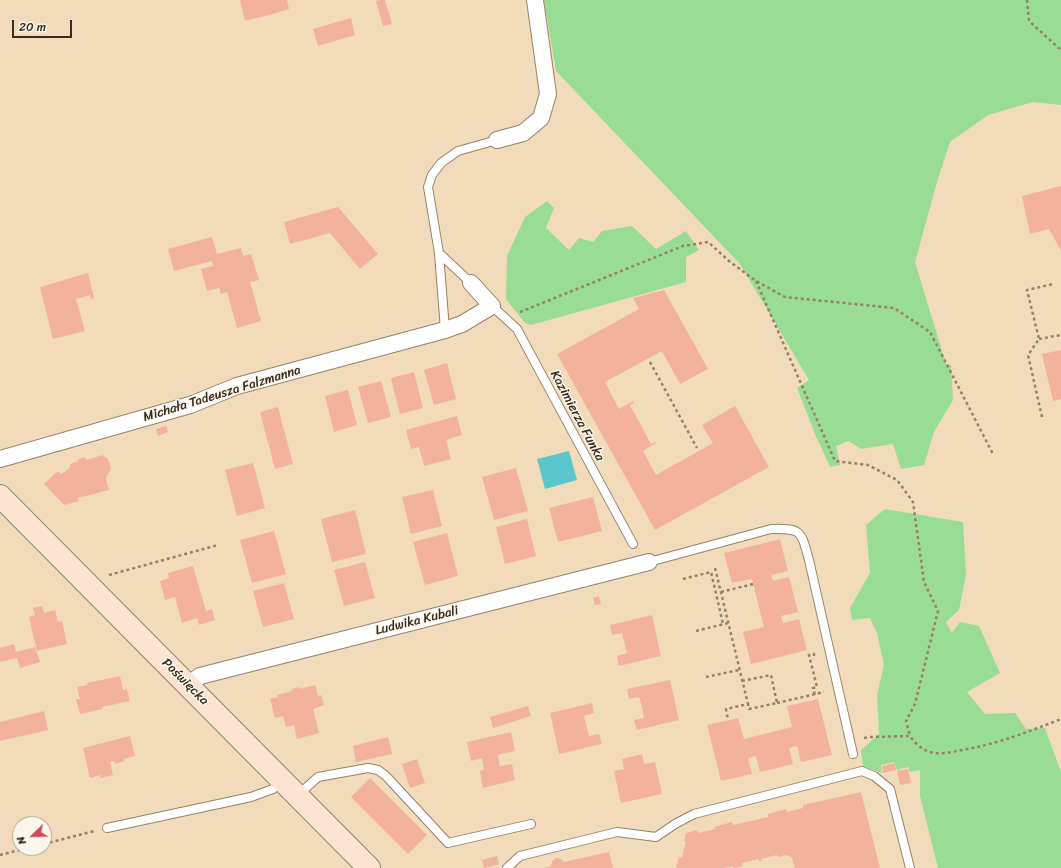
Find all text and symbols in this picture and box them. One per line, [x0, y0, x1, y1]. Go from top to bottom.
scale bar [14, 12, 74, 38]
text: 20 m [19, 16, 46, 38]
street label: Michała Tadeusza Falzmanna [141, 363, 303, 425]
street label: Kazimierza Funka [547, 368, 607, 464]
street label: Ludwika Kubali [374, 603, 460, 639]
street label: Poświęcka [158, 655, 212, 709]
north arrow [12, 816, 52, 856]
text: N [11, 833, 32, 848]

